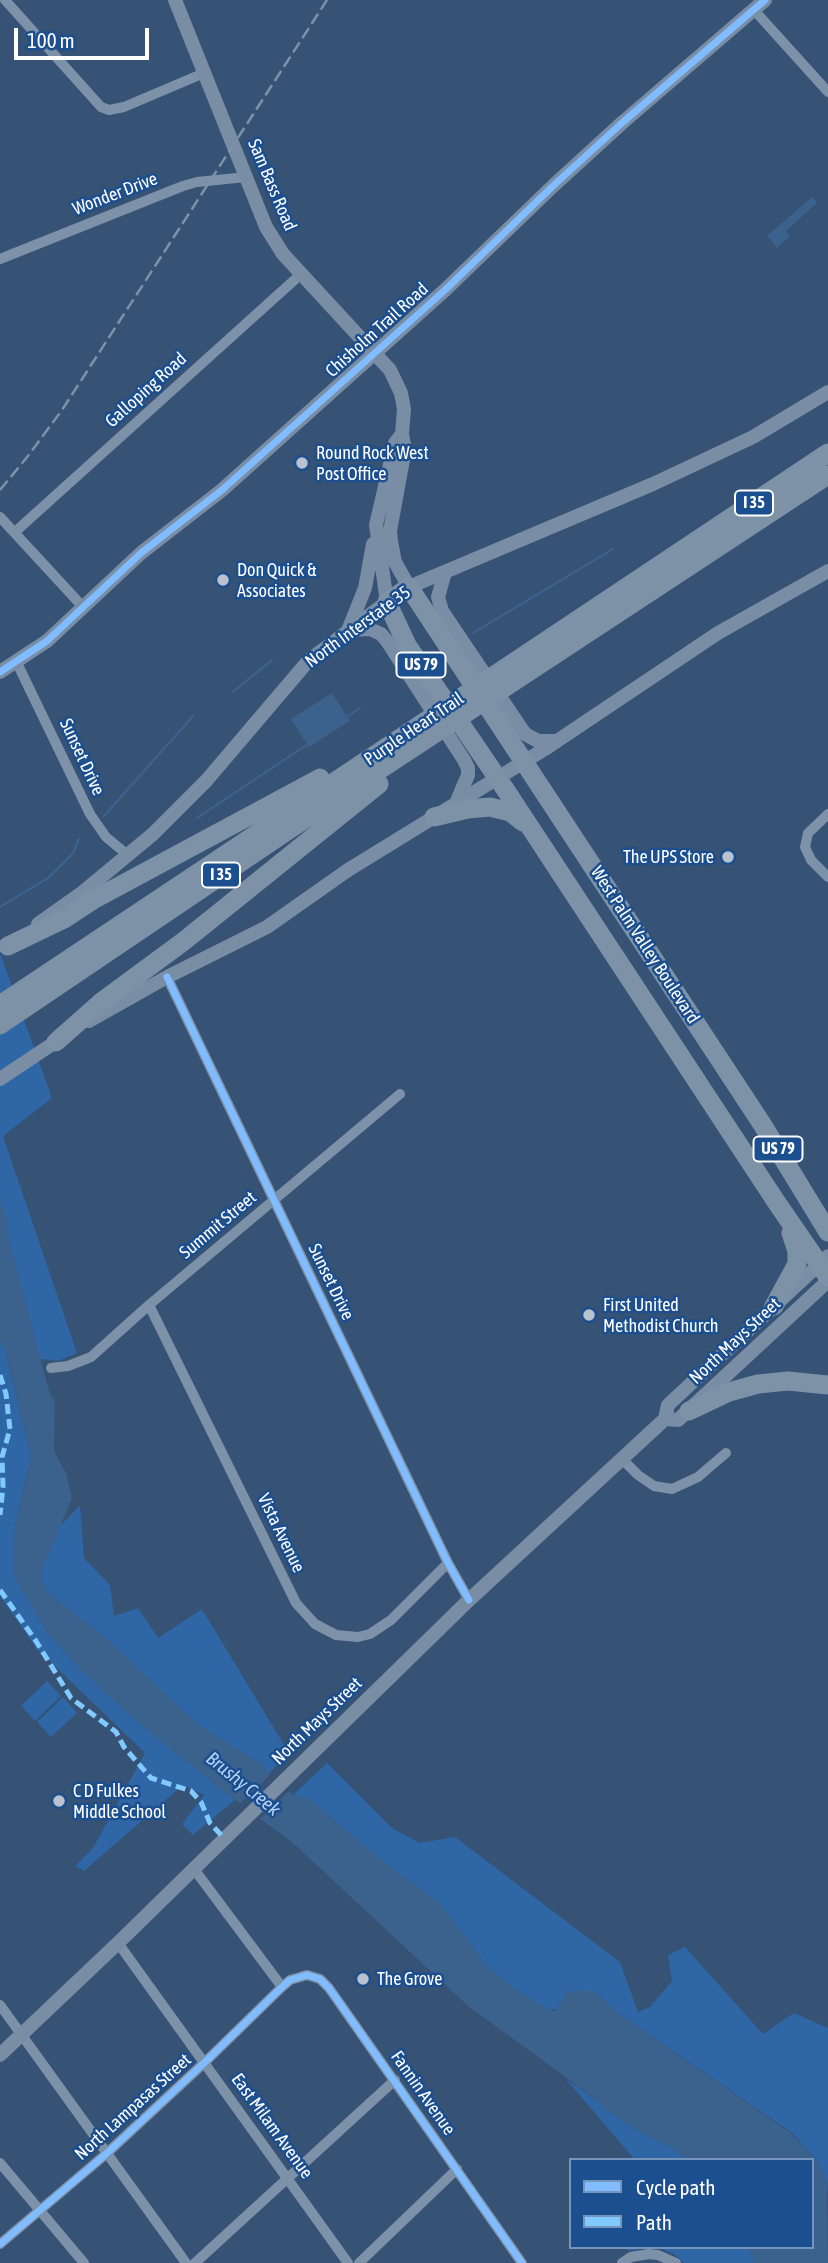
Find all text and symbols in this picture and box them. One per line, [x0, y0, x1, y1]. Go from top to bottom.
scale bar [18, 14, 152, 58]
text: 100 m [27, 28, 75, 52]
street label: Sam Bass Road [243, 136, 301, 234]
street label: Wonder Drive [70, 168, 160, 220]
street label: Chisholm Trail Road [321, 278, 433, 382]
street label: Galloping Road [101, 348, 191, 432]
place label: Round Rock West Post Office [316, 442, 429, 484]
marker: Round Rock West Post Office [294, 455, 310, 471]
road number: I 35 [735, 490, 773, 516]
place label: Don Quick & Associates [237, 559, 316, 602]
marker: Don Quick & Associates [215, 572, 231, 588]
street label: North Interstate 35 [301, 582, 415, 672]
road number: US 79 [396, 652, 446, 678]
street label: Purple Heart Trail [360, 688, 468, 770]
street label: Sunset Drive [55, 715, 109, 799]
place label: The UPS Store [623, 846, 714, 868]
marker: The UPS Store [720, 849, 736, 865]
road number: I 35 [202, 862, 240, 888]
street label: West Palm Valley Boulevard [586, 862, 704, 1028]
road number: US 79 [754, 1136, 802, 1162]
street label: Summit Street [175, 1187, 261, 1263]
street label: Sunset Drive [303, 1240, 359, 1324]
street label: North Mays Street [685, 1293, 785, 1389]
place label: First United Methodist Church [603, 1294, 719, 1336]
marker: First United Methodist Church [581, 1307, 597, 1323]
street label: Vista Avenue [253, 1490, 309, 1576]
street label: North Mays Street [268, 1673, 366, 1769]
water label: Brushy Creek [201, 1747, 285, 1821]
place label: C D Fulkes Middle School [73, 1780, 166, 1823]
marker: C D Fulkes Middle School [51, 1793, 67, 1809]
place label: The Grove [377, 1968, 442, 1990]
marker: The Grove [355, 1971, 371, 1987]
street label: Fannin Avenue [386, 2047, 460, 2139]
street label: North Lampasas Street [70, 2049, 196, 2165]
street label: East Milam Avenue [227, 2069, 317, 2183]
legend [569, 2158, 814, 2249]
text: Cycle path [636, 2175, 715, 2199]
text: Path [636, 2210, 672, 2234]

